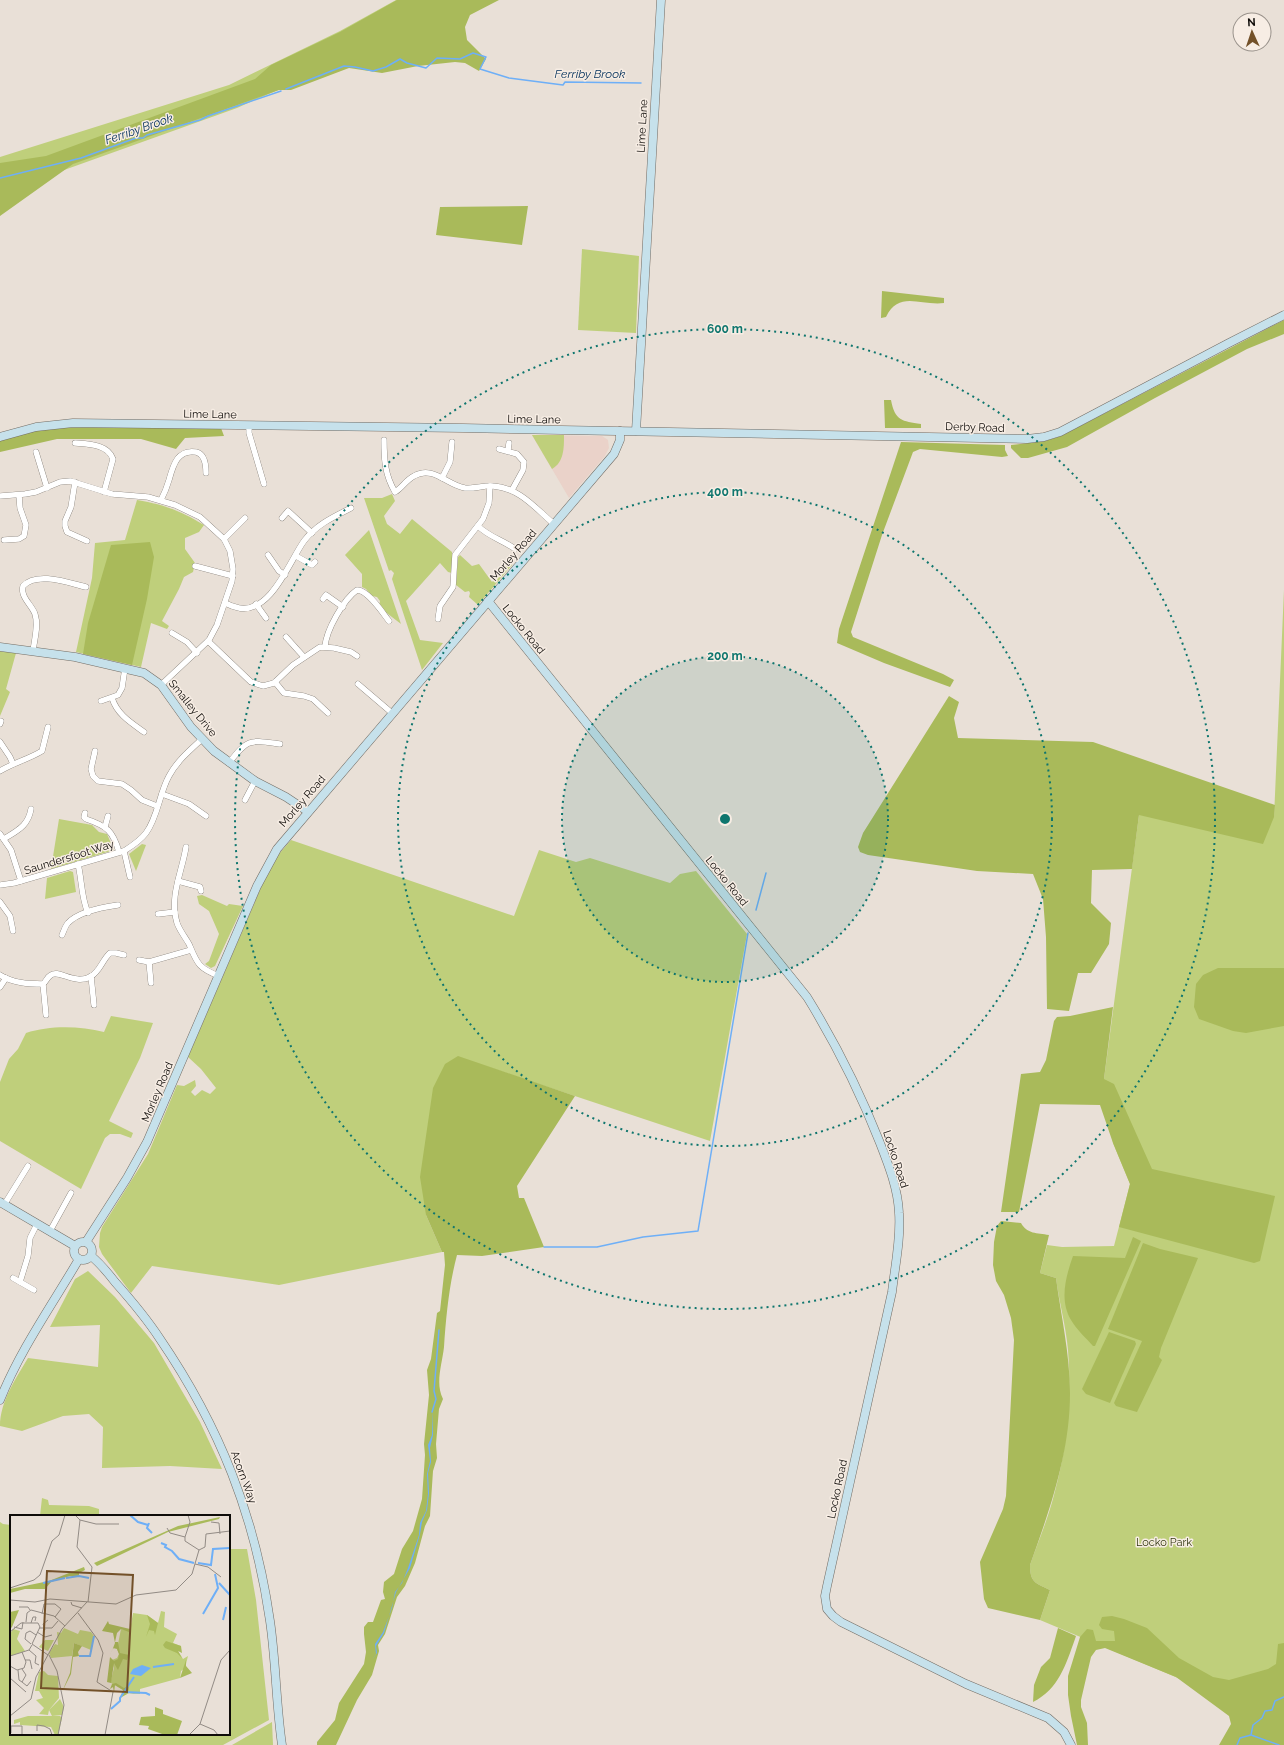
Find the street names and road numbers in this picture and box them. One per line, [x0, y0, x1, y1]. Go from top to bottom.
street label: Lime Lane [635, 98, 650, 153]
street label: Lime Lane [183, 408, 237, 421]
street label: Lime Lane [507, 413, 561, 426]
street label: Derby Road [945, 420, 1005, 435]
street label: Morley Road [487, 527, 539, 584]
street label: Locko Road [500, 602, 548, 657]
street label: Smalley Drive [166, 677, 220, 740]
street label: Morley Road [276, 773, 328, 830]
street label: Saundersfoot Way [23, 838, 116, 877]
street label: Locko Road [703, 854, 751, 909]
street label: Morley Road [139, 1060, 176, 1124]
street label: Locko Road [880, 1129, 911, 1190]
street label: Acorn Way [228, 1449, 259, 1505]
street label: Locko Road [825, 1458, 850, 1520]

